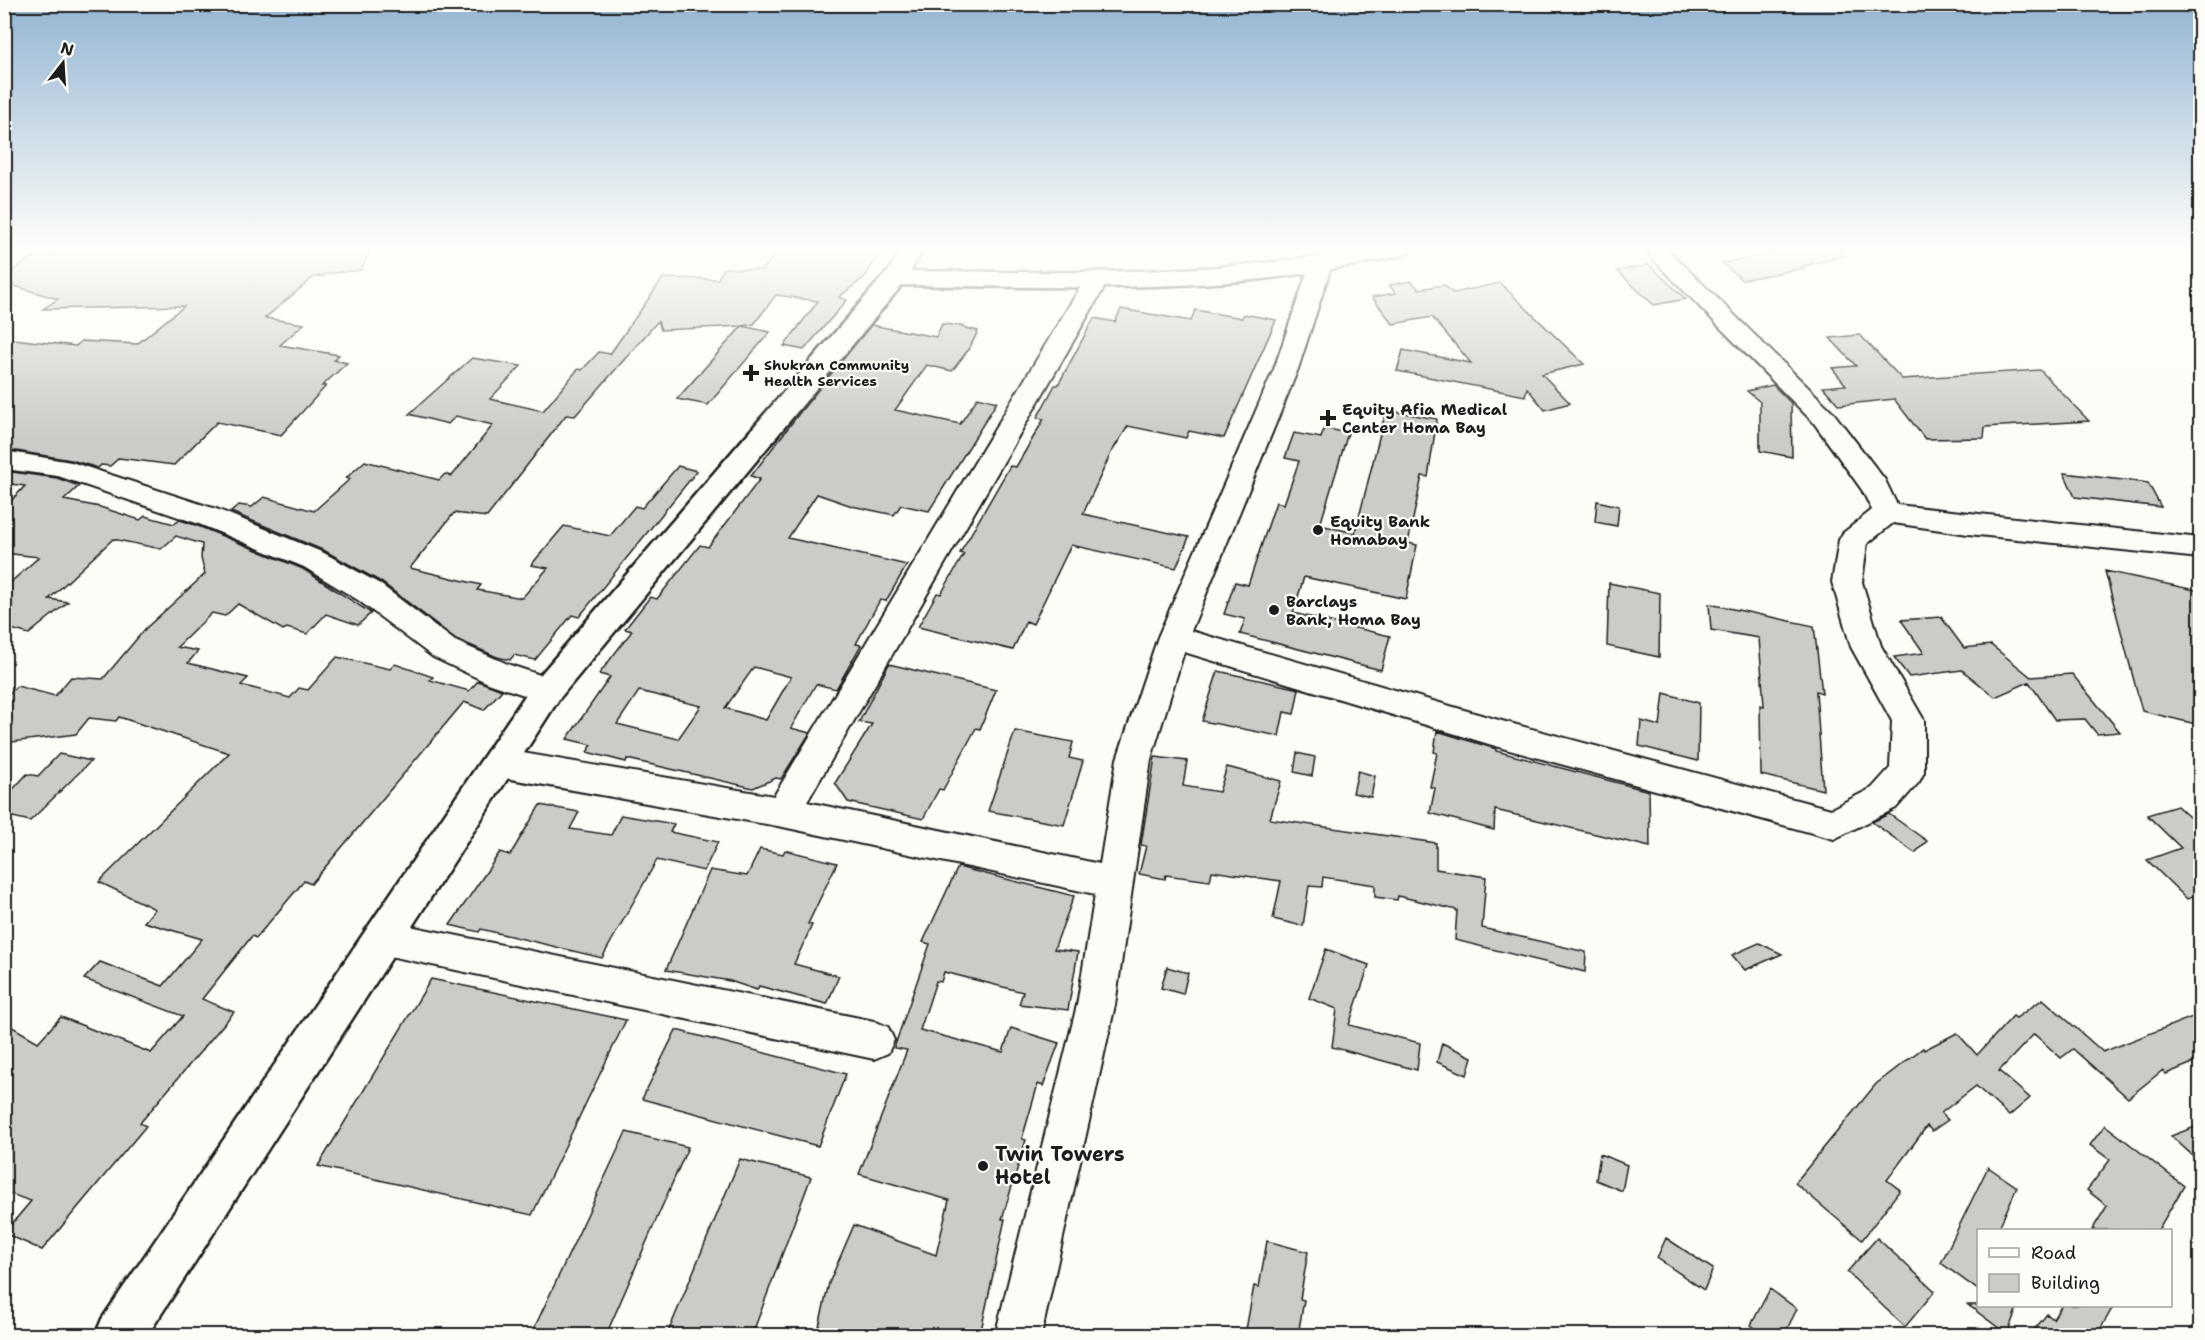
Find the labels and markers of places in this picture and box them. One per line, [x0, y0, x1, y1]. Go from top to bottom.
place label: Shukran Community Health Services [764, 356, 909, 390]
marker: Shukran Community Health Services [742, 364, 760, 382]
place label: Equity Afia Medical Center Homa Bay [1342, 399, 1508, 438]
marker: Equity Afia Medical Center Homa Bay [1319, 409, 1337, 427]
place label: Equity Bank Homabay [1330, 511, 1430, 550]
marker: Equity Bank Homabay [1311, 523, 1325, 537]
place label: Barclays Bank, Homa Bay [1286, 591, 1421, 630]
marker: Barclays Bank, Homa Bay [1267, 603, 1281, 617]
place label: Twin Towers Hotel [995, 1141, 1125, 1190]
marker: Twin Towers Hotel [976, 1159, 990, 1173]

